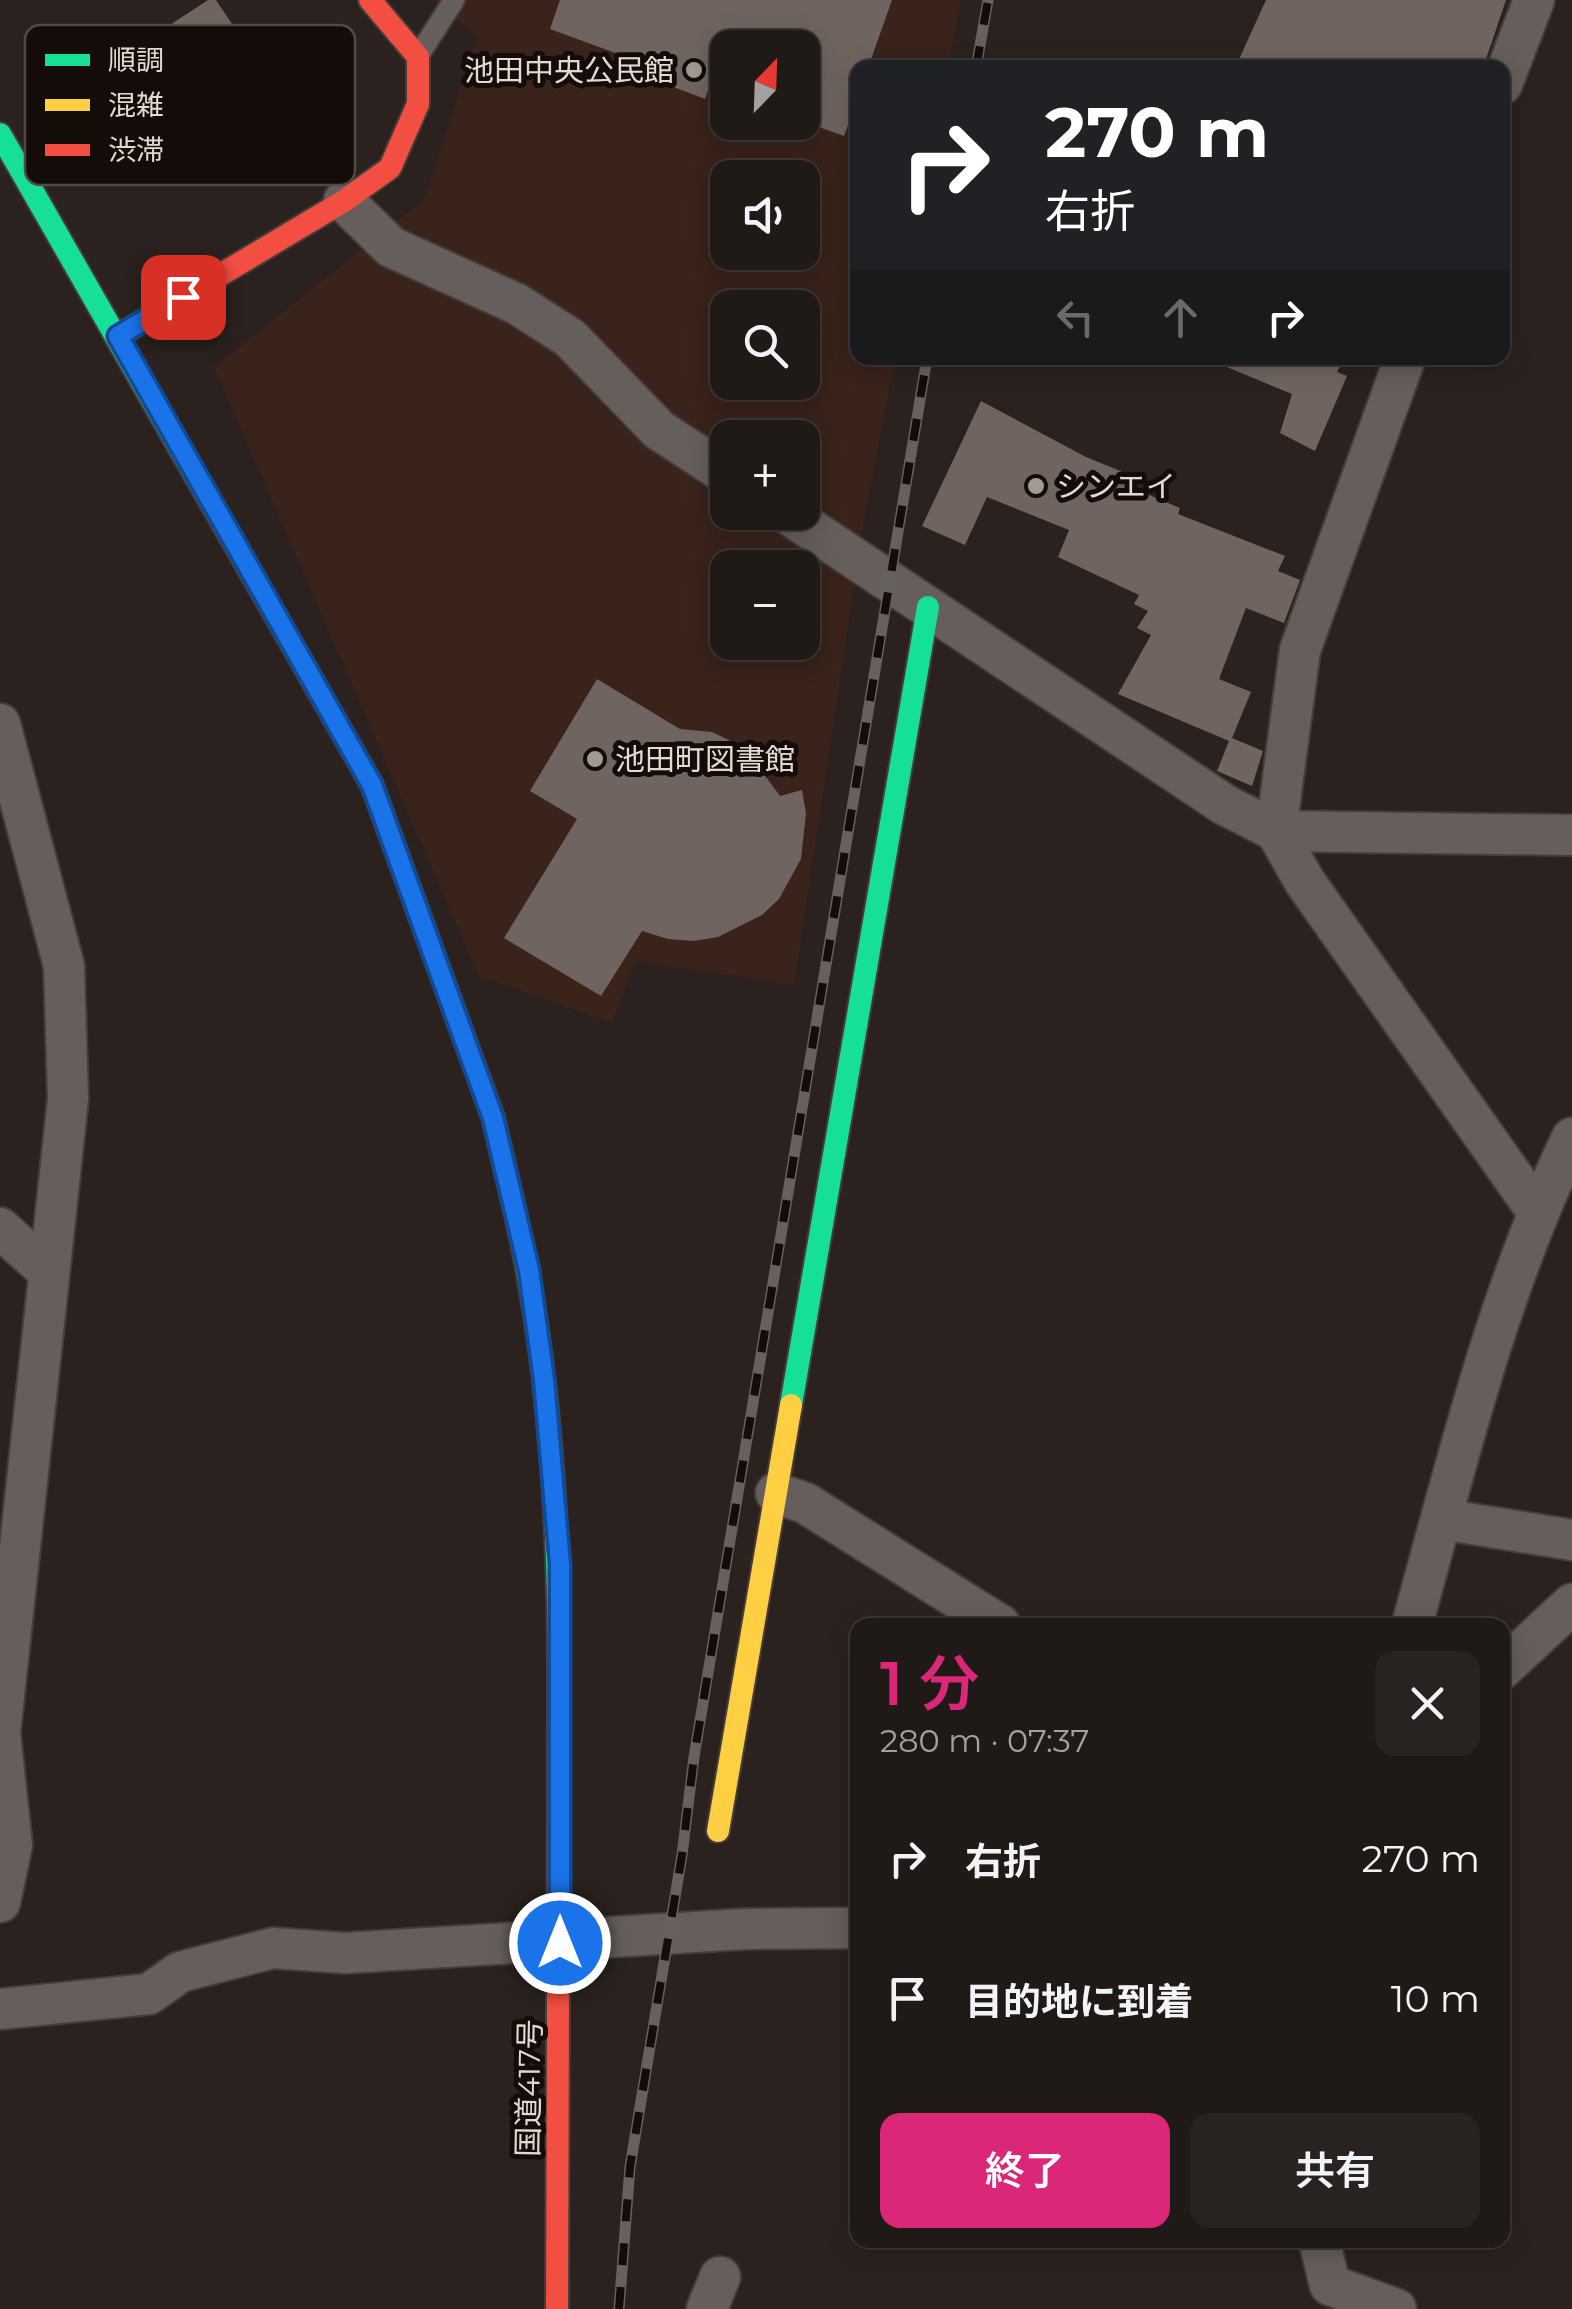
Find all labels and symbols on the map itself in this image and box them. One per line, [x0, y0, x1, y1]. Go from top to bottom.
legend [25, 25, 355, 185]
north arrow [710, 30, 820, 140]
text: 順調 [108, 43, 164, 77]
place label: 池田中央公民館 [464, 52, 674, 89]
marker: 池田中央公民館 [683, 59, 705, 81]
text: 混雑 [108, 88, 164, 122]
text: 渋滞 [108, 133, 164, 167]
pin [141, 255, 226, 340]
place label: シンエイ [1056, 468, 1176, 505]
marker: シンエイ [1025, 475, 1047, 497]
place label: 池田町図書館 [615, 741, 795, 778]
marker: 池田町図書館 [584, 748, 606, 770]
position arrow [508, 1891, 612, 1995]
street label: 国道417号 [509, 2019, 549, 2157]

